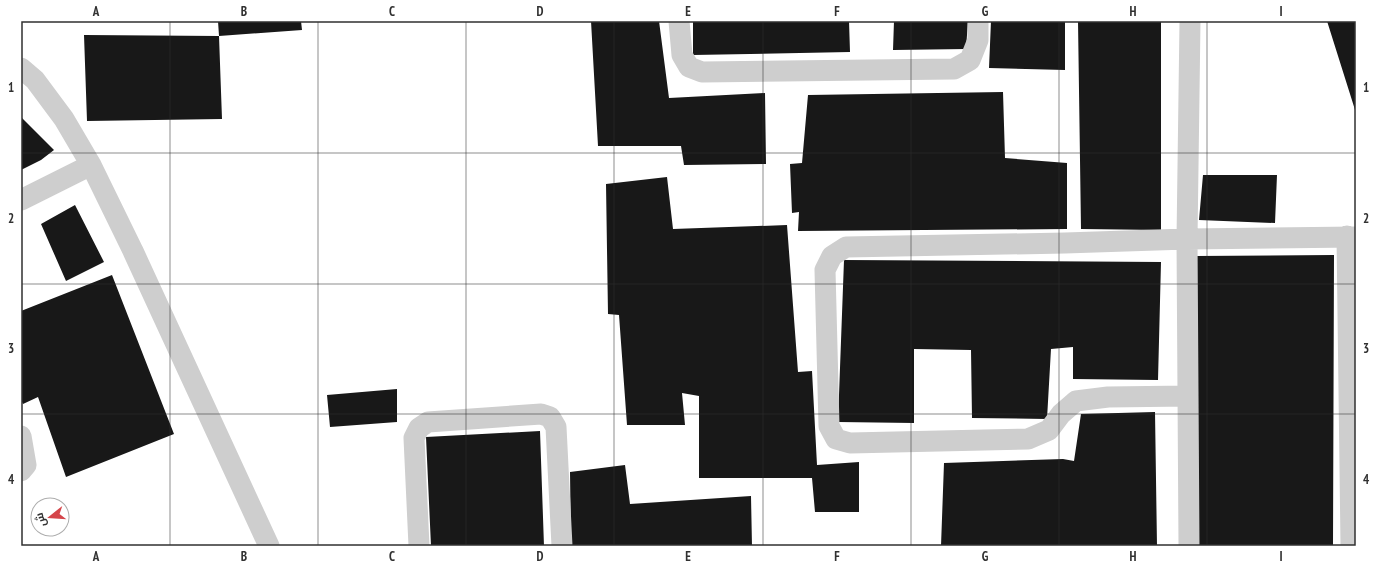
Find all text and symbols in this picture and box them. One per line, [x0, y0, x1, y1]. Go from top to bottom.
text: A [92, 3, 100, 20]
text: B [241, 3, 247, 20]
text: C [389, 3, 395, 20]
text: D [537, 3, 544, 20]
text: E [685, 3, 691, 20]
text: F [834, 3, 840, 20]
text: G [982, 3, 989, 20]
text: H [1130, 3, 1137, 20]
text: I [1279, 3, 1283, 20]
text: 1 [8, 79, 14, 96]
text: 1 [1363, 79, 1369, 96]
text: 2 [8, 210, 14, 227]
text: 2 [1363, 210, 1369, 227]
text: 3 [8, 340, 14, 357]
text: 3 [1363, 340, 1369, 357]
text: 4 [8, 471, 15, 488]
text: 4 [1363, 471, 1370, 488]
north arrow [30, 497, 70, 537]
text: ش [32, 511, 49, 529]
text: A [92, 548, 100, 565]
text: B [241, 548, 247, 565]
text: C [389, 548, 395, 565]
text: D [537, 548, 544, 565]
text: E [685, 548, 691, 565]
text: F [834, 548, 840, 565]
text: G [982, 548, 989, 565]
text: H [1130, 548, 1137, 565]
text: I [1279, 548, 1283, 565]

